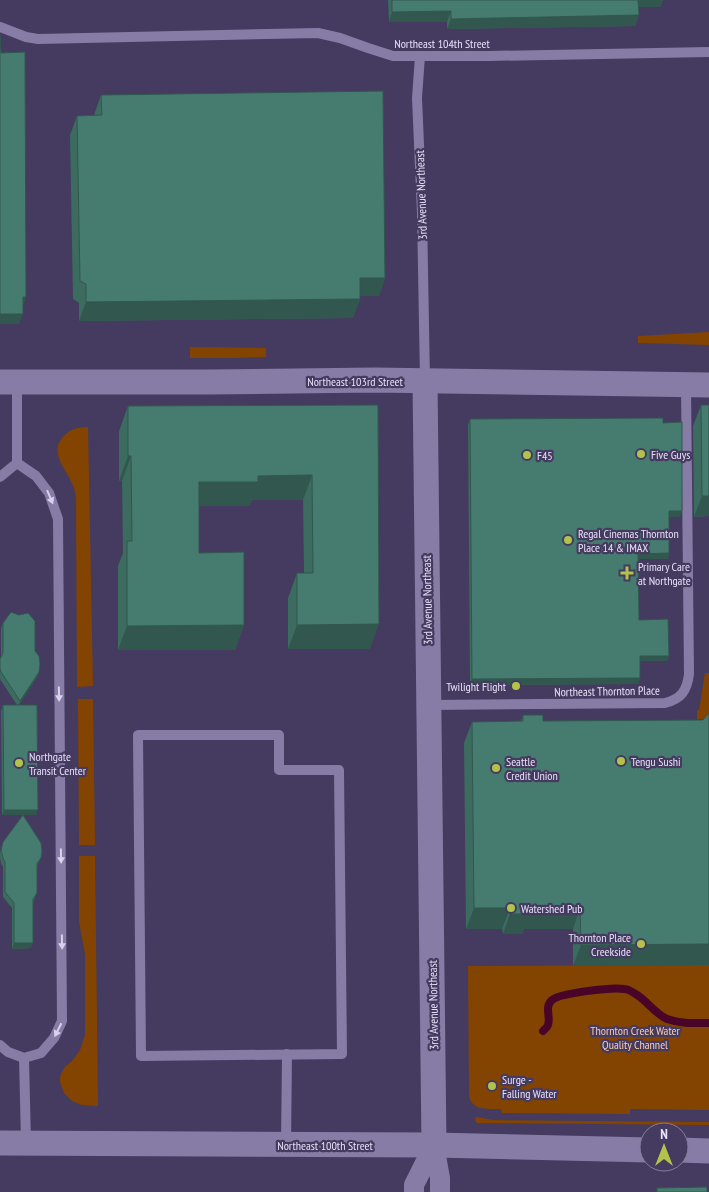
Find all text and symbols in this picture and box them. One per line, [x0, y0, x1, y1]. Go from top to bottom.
street label: Northeast 104th Street [394, 36, 491, 51]
street label: 3rd Avenue Northeast [412, 149, 430, 240]
street label: Northeast 103rd Street [307, 374, 403, 389]
place label: Five Guys [651, 447, 690, 462]
place label: F45 [537, 448, 553, 463]
marker: Five Guys [635, 448, 647, 460]
marker: F45 [521, 449, 533, 461]
one-way arrow [46, 490, 54, 505]
place label: Regal Cinemas Thornton Place 14 & IMAX [578, 526, 679, 555]
marker: Regal Cinemas Thornton Place 14 & IMAX [562, 534, 574, 546]
street label: 3rd Avenue Northeast [419, 554, 435, 645]
place label: Primary Care at Northgate [638, 559, 691, 588]
marker: Primary Care at Northgate [620, 566, 634, 580]
place label: Twilight Flight [446, 679, 507, 694]
marker: Twilight Flight [510, 680, 522, 692]
street label: Northeast Thornton Place [554, 683, 660, 699]
one-way arrow [55, 686, 63, 702]
place label: Northgate Transit Center [29, 749, 87, 778]
place label: Seattle Credit Union [506, 754, 558, 783]
place label: Tengu Sushi [631, 754, 681, 769]
marker: Tengu Sushi [615, 755, 627, 767]
marker: Northgate Transit Center [13, 757, 25, 769]
marker: Seattle Credit Union [490, 762, 502, 774]
one-way arrow [57, 849, 65, 865]
place label: Watershed Pub [521, 901, 582, 916]
marker: Watershed Pub [505, 902, 517, 914]
place label: Thornton Place Creekside [568, 930, 631, 959]
one-way arrow [58, 934, 66, 950]
marker: Thornton Place Creekside [635, 938, 647, 950]
street label: 3rd Avenue Northeast [425, 959, 441, 1050]
one-way arrow [54, 1022, 62, 1037]
park label: Thornton Creek Water Quality Channel [590, 1023, 681, 1052]
place label: Surge - Falling Water [502, 1072, 557, 1101]
marker: Surge - Falling Water [486, 1080, 498, 1092]
north arrow [639, 1122, 689, 1172]
text: N [660, 1125, 668, 1143]
street label: Northeast 100th Street [277, 1138, 374, 1153]

